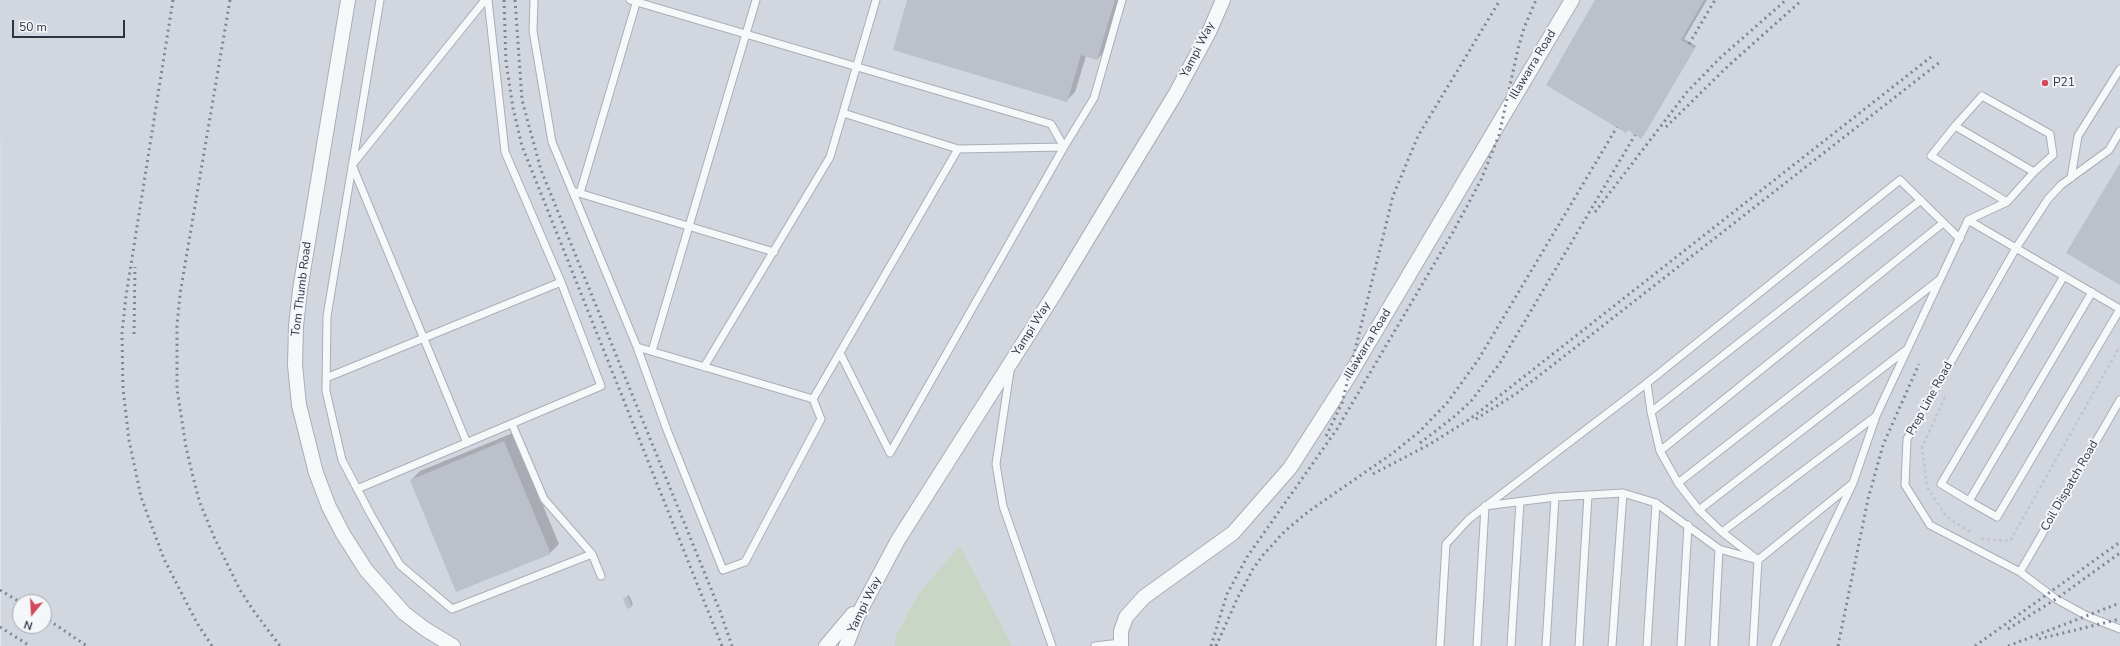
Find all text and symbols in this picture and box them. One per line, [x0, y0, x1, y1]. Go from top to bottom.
scale bar [14, 12, 127, 38]
text: 50 m [19, 19, 47, 35]
street label: Yampi Way [1178, 20, 1218, 80]
street label: Illawarra Road [1507, 28, 1559, 102]
place label: P21 [2053, 76, 2075, 90]
marker: P21 [2040, 78, 2050, 88]
street label: Tom Thumb Road [289, 241, 315, 337]
street label: Yampi Way [1010, 299, 1054, 359]
street label: Illawarra Road [1342, 307, 1394, 381]
street label: Prep Line Road [1904, 360, 1956, 438]
street label: Coil Dispatch Road [2038, 438, 2102, 534]
street label: Yampi Way [845, 575, 885, 635]
north arrow [12, 594, 52, 634]
text: N [22, 617, 35, 633]

